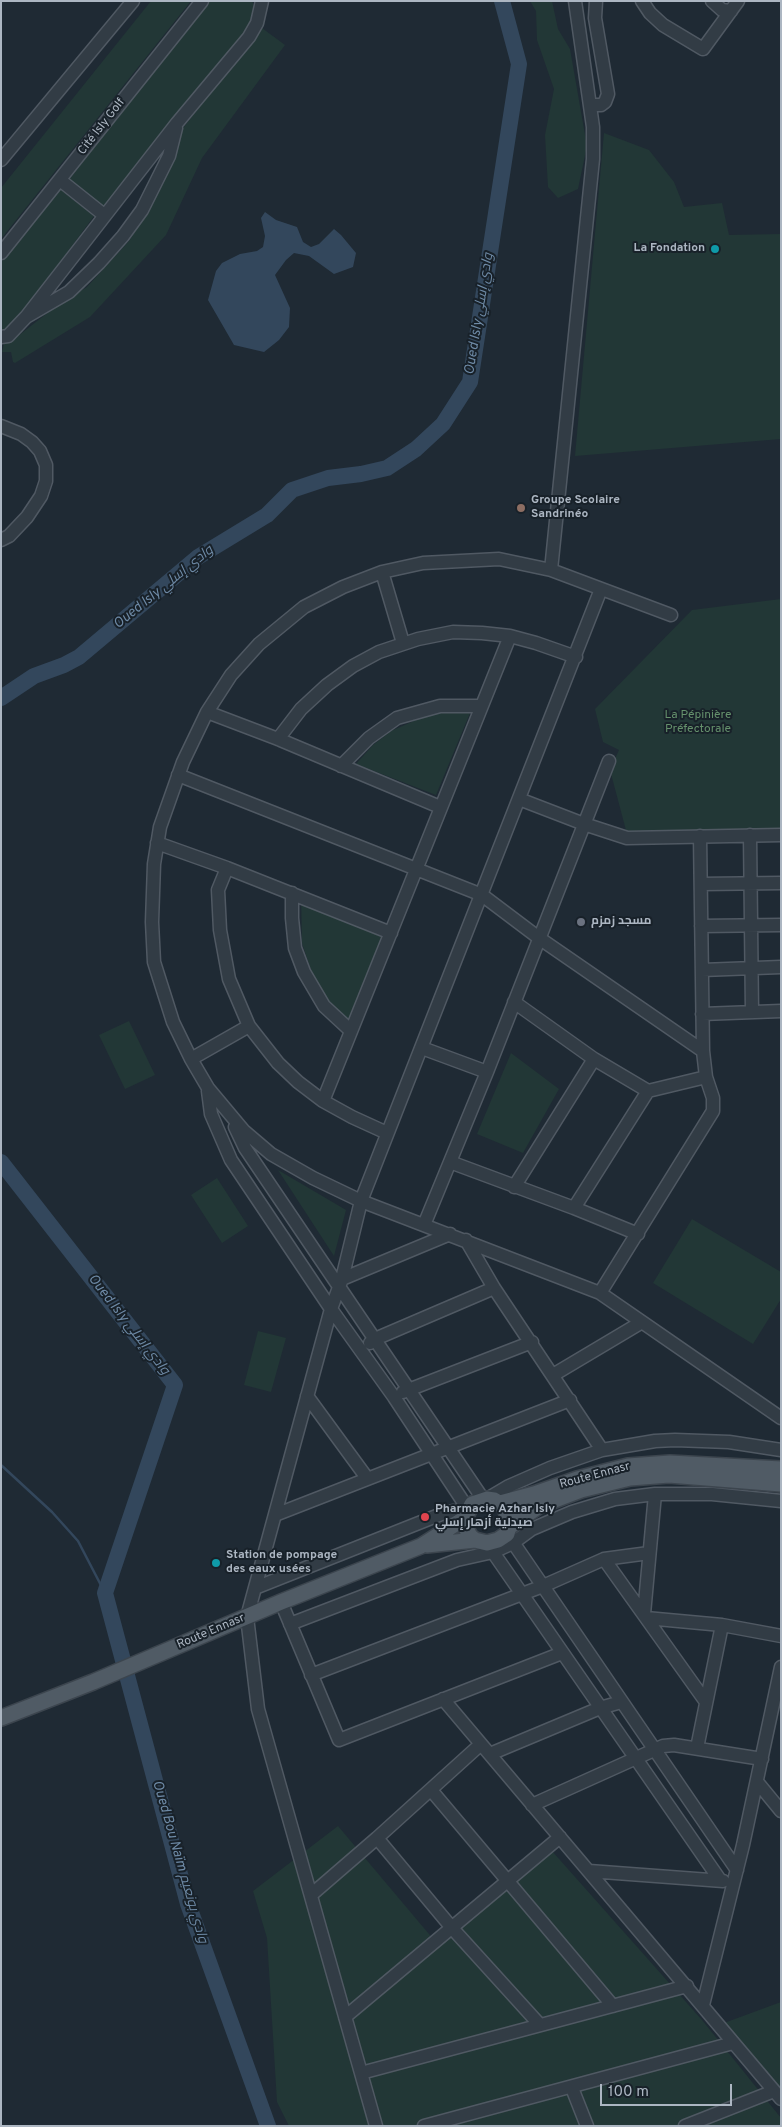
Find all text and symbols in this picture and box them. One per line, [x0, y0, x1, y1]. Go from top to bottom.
street label: Cité Isly Golf [75, 96, 129, 158]
place label: La Fondation [634, 242, 705, 256]
marker: La Fondation [709, 243, 721, 255]
water label: Oued Isly وادي إسلي [462, 252, 498, 376]
place label: Groupe Scolaire Sandrinéo [531, 494, 620, 522]
marker: Groupe Scolaire Sandrinéo [515, 502, 527, 514]
water label: Oued Isly وادي إسلي [111, 543, 217, 633]
park label: La Pépinière Préfectorale [665, 709, 731, 737]
place label: مسجد زمزم [591, 915, 651, 929]
marker: مسجد زمزم [575, 916, 587, 928]
water label: Oued Isly وادي إسلي [83, 1271, 173, 1379]
street label: Route Ennasr [558, 1460, 632, 1492]
place label: Pharmacie Azhar Isly صيدلية أزهار إسلي [435, 1503, 555, 1531]
marker: Pharmacie Azhar Isly صيدلية أزهار إسلي [419, 1511, 431, 1523]
place label: Station de pompage des eaux usées [226, 1549, 337, 1577]
marker: Station de pompage des eaux usées [210, 1557, 222, 1569]
street label: Route Ennasr [175, 1611, 247, 1653]
water label: Oued Bou Naïm وادي بونعيم [148, 1779, 210, 1945]
scale bar [602, 2074, 734, 2106]
text: 100 m [608, 2083, 649, 2102]

